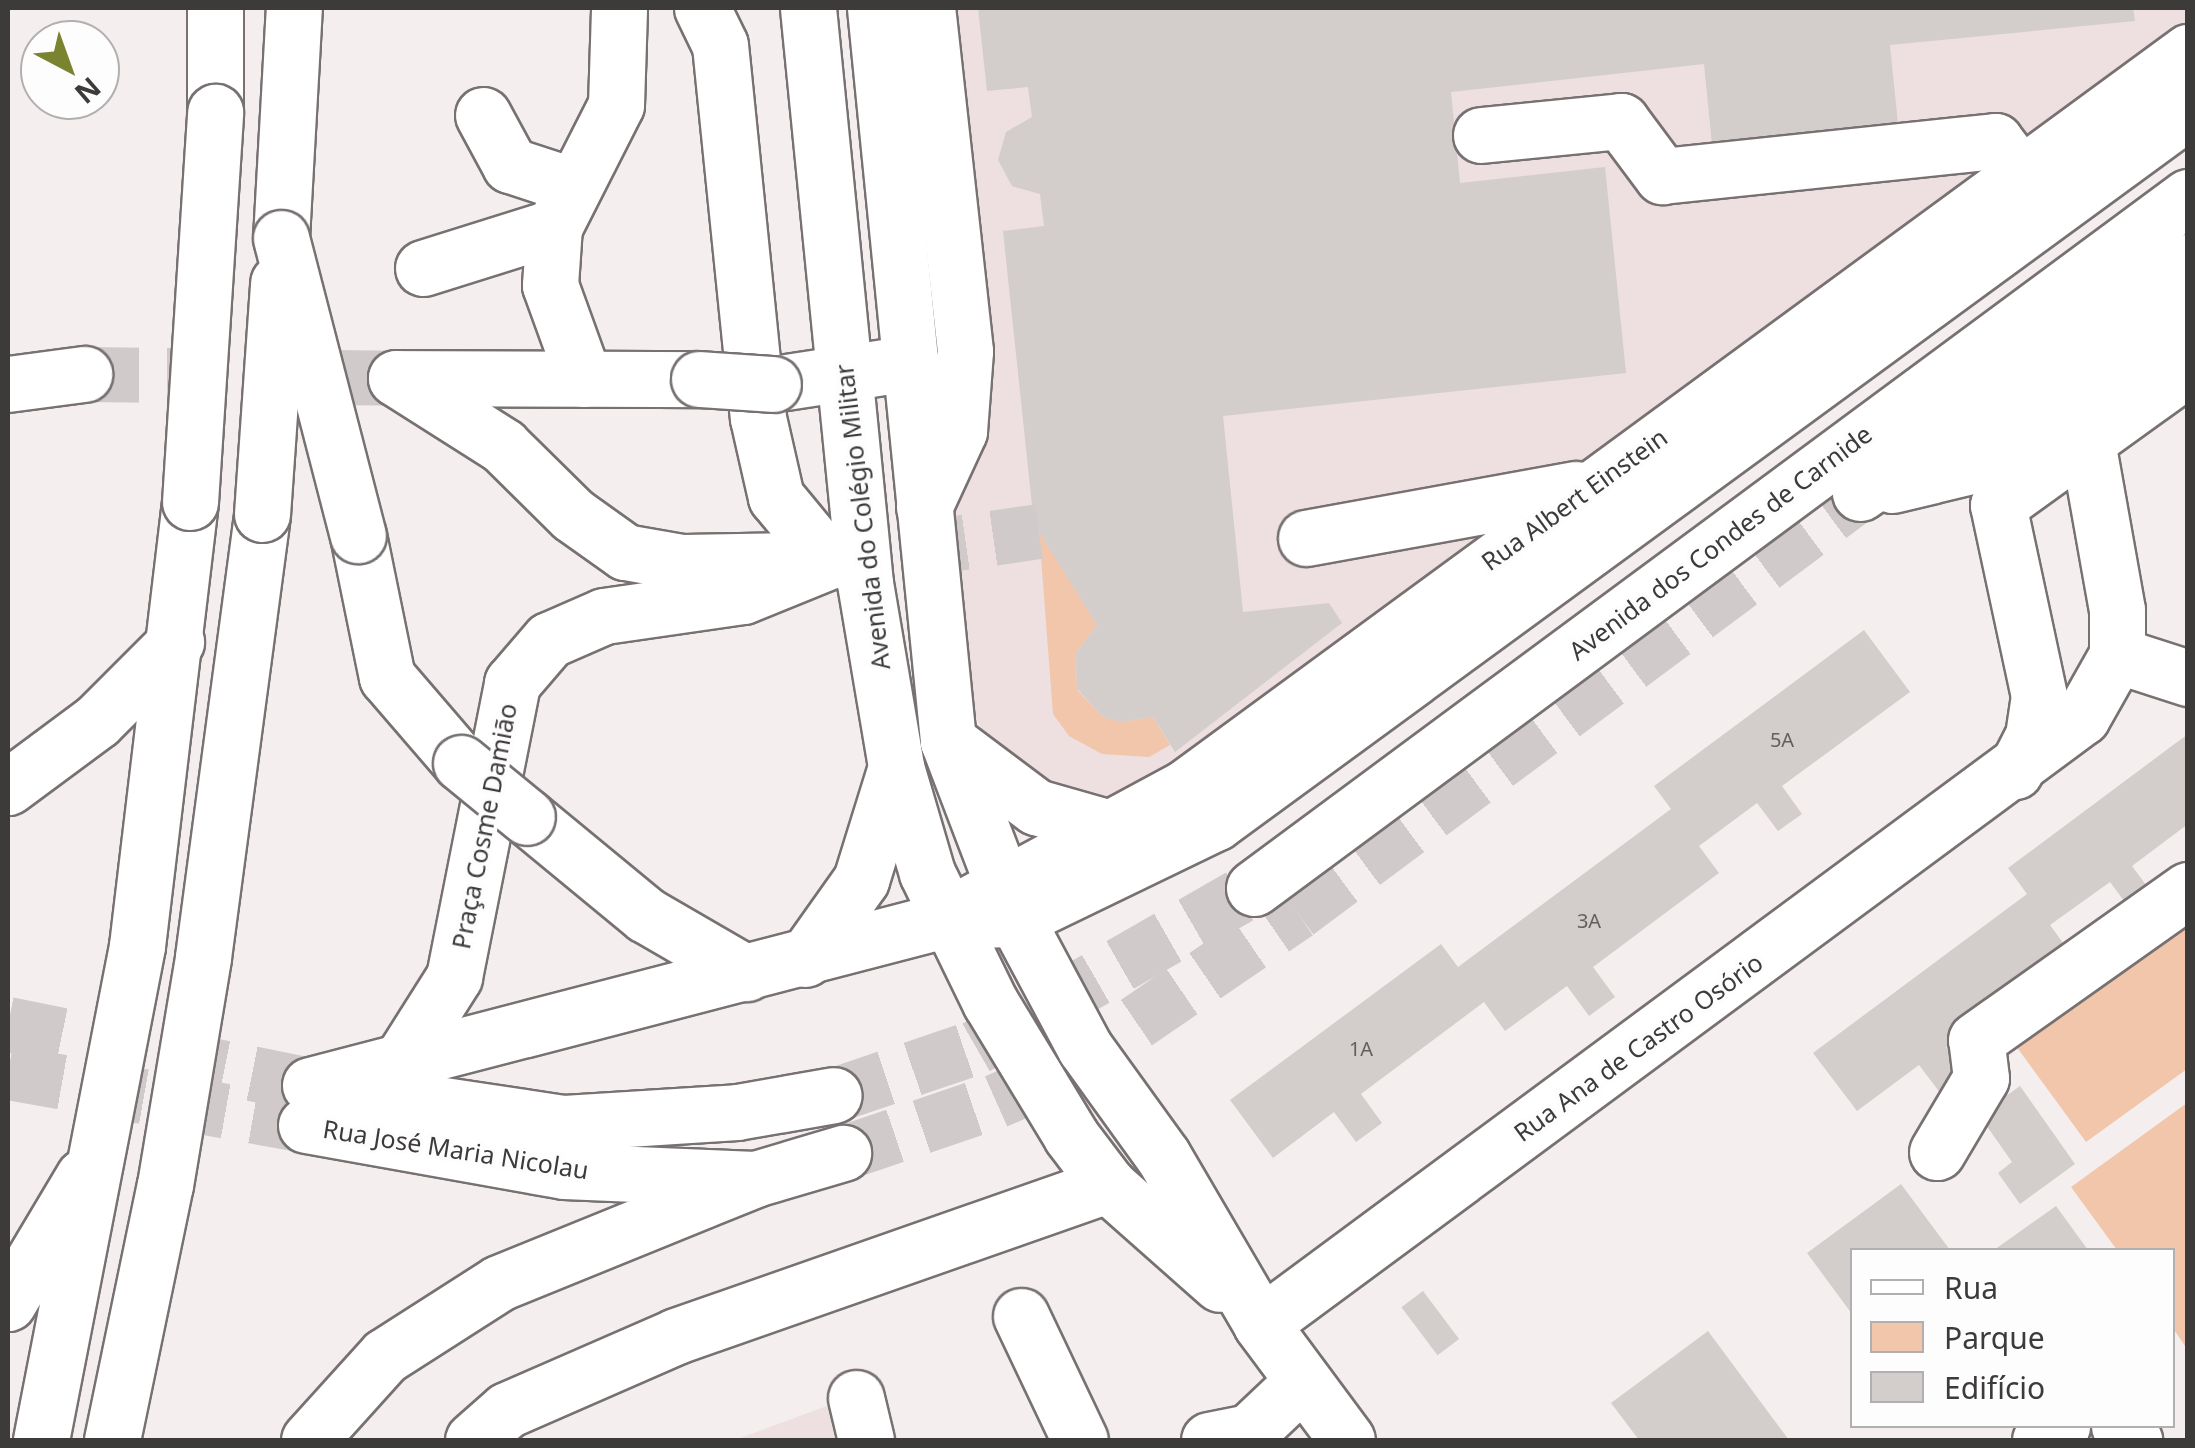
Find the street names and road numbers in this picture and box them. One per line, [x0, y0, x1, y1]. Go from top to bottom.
street label: Avenida do Colégio Militar [828, 362, 896, 672]
street label: Avenida dos Condes de Carnide [1563, 418, 1877, 666]
street label: Rua Albert Einstein [1475, 422, 1673, 576]
street label: Praça Cosme Damião [445, 701, 523, 951]
street label: Rua Ana de Castro Osório [1508, 947, 1768, 1147]
street label: Rua José Maria Nicolau [321, 1113, 591, 1185]

